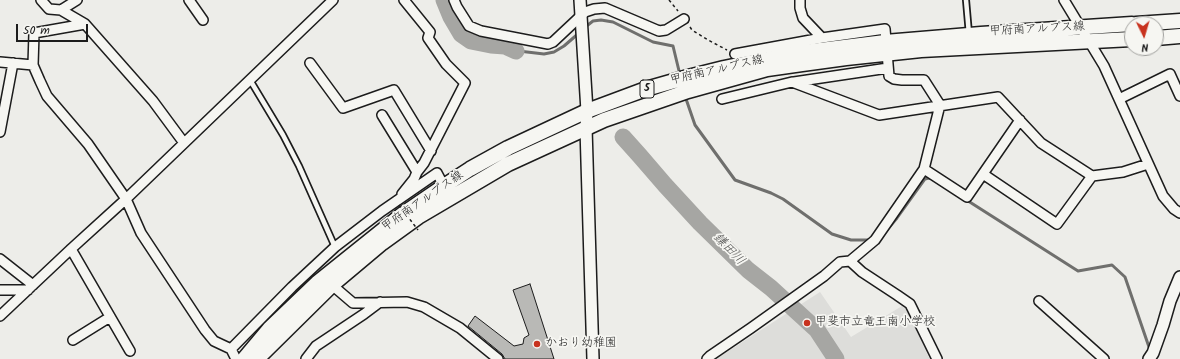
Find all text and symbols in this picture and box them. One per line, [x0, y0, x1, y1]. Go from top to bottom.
scale bar [18, 16, 90, 42]
north arrow [1124, 16, 1164, 56]
street label: 甲府南アルプス線 [989, 20, 1085, 40]
text: 50 m [23, 21, 50, 40]
text: N [1141, 38, 1149, 56]
street label: 甲府南アルプス線 [669, 53, 765, 89]
road number: 5 [640, 80, 654, 98]
street label: 甲府南アルプス線 [380, 169, 466, 235]
water label: 鎌田川 [709, 231, 747, 269]
place label: 甲斐市立竜王南小学校 [815, 316, 935, 330]
marker: 甲斐市立竜王南小学校 [802, 318, 812, 328]
place label: かおり幼稚園 [545, 337, 617, 351]
marker: かおり幼稚園 [532, 339, 542, 349]

